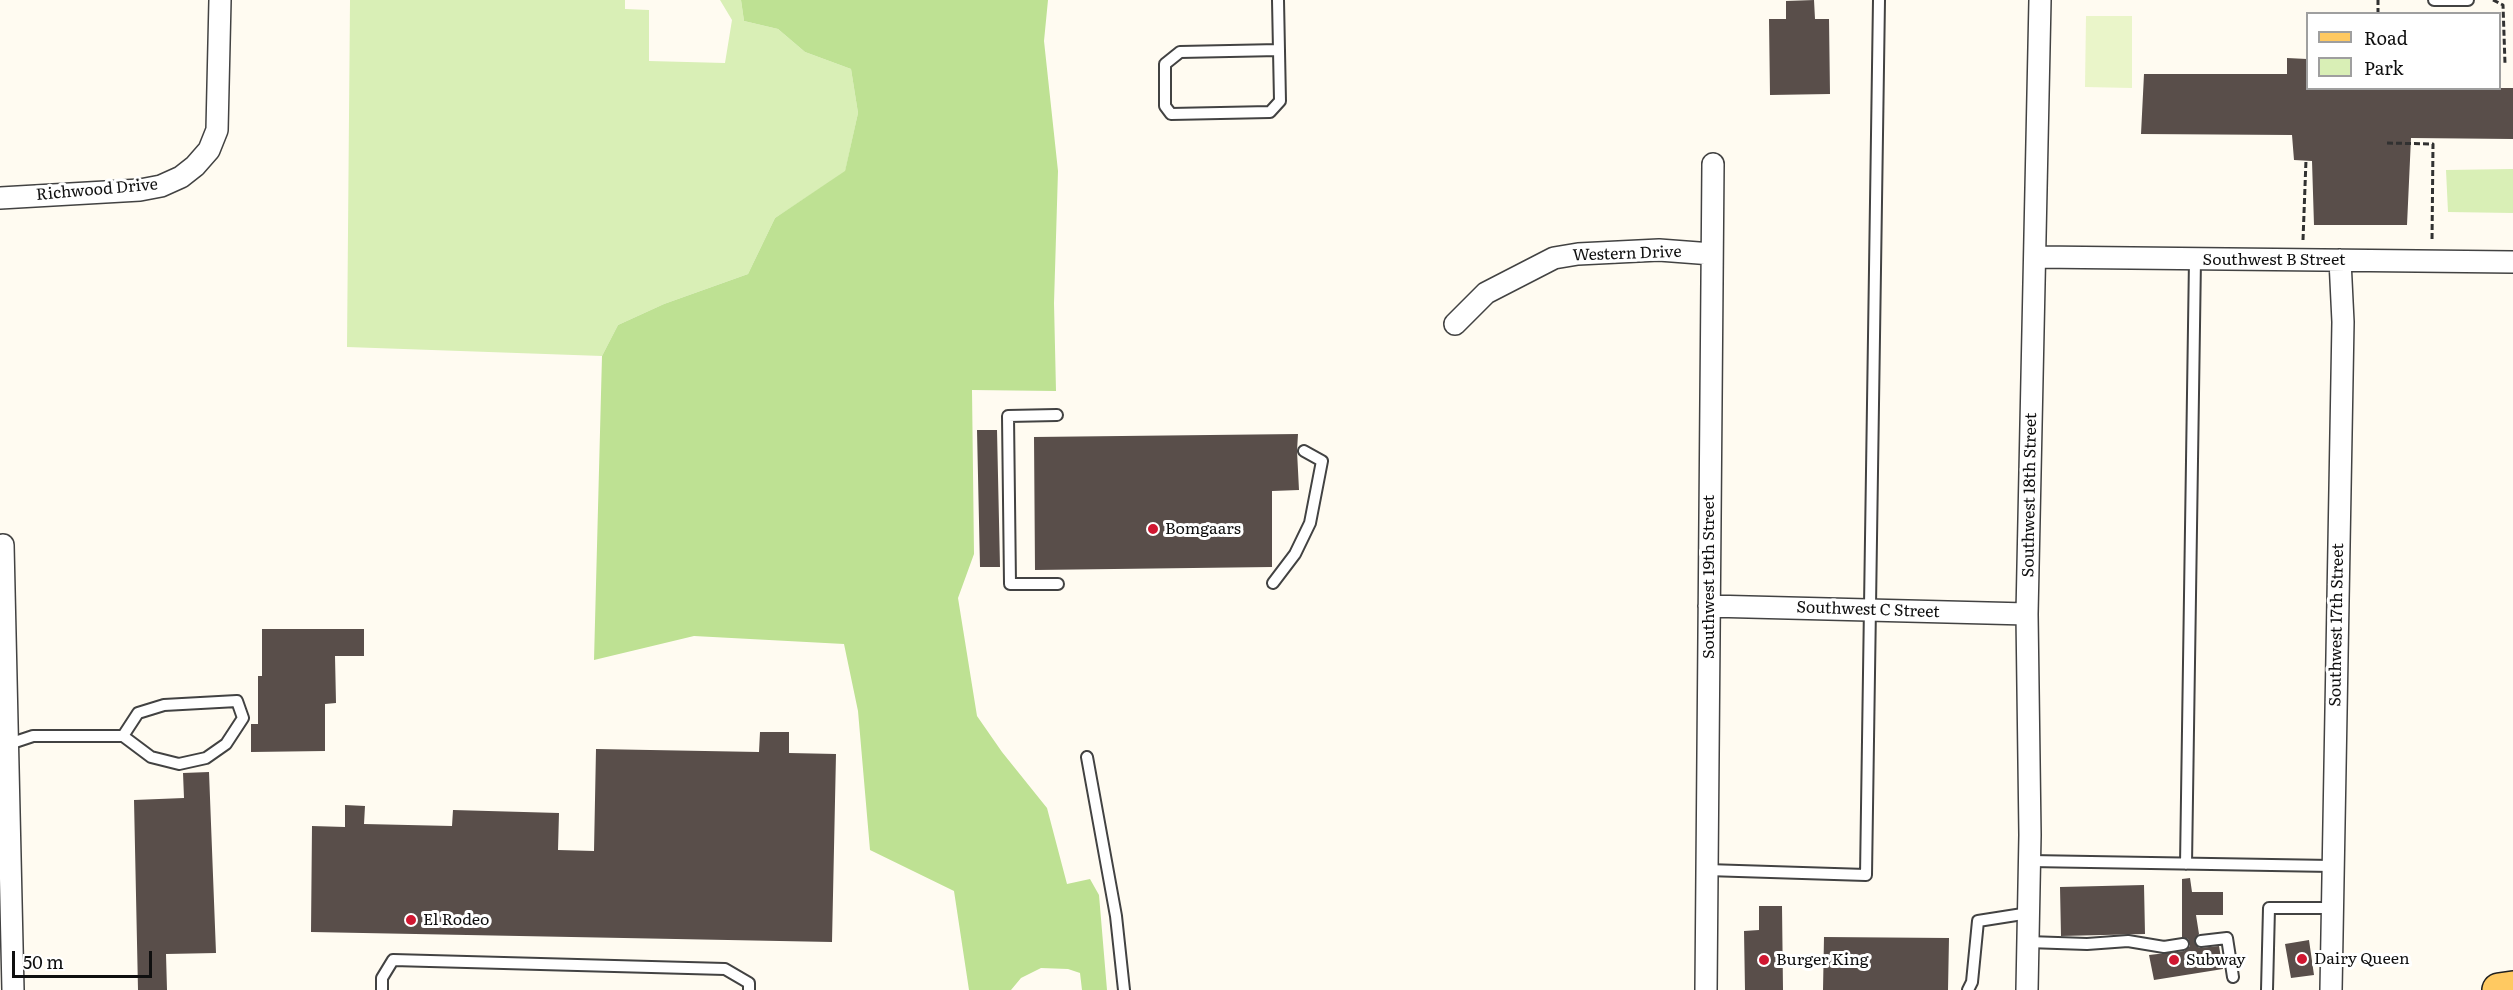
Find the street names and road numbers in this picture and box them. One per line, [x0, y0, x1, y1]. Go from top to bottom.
street label: Richwood Drive [35, 175, 159, 205]
street label: Western Drive [1572, 243, 1682, 265]
street label: Southwest B Street [2203, 250, 2345, 270]
street label: Southwest 18th Street [2019, 413, 2041, 577]
street label: Southwest 19th Street [1699, 495, 1719, 659]
street label: Southwest 17th Street [2326, 543, 2348, 707]
street label: Southwest C Street [1796, 598, 1940, 622]

